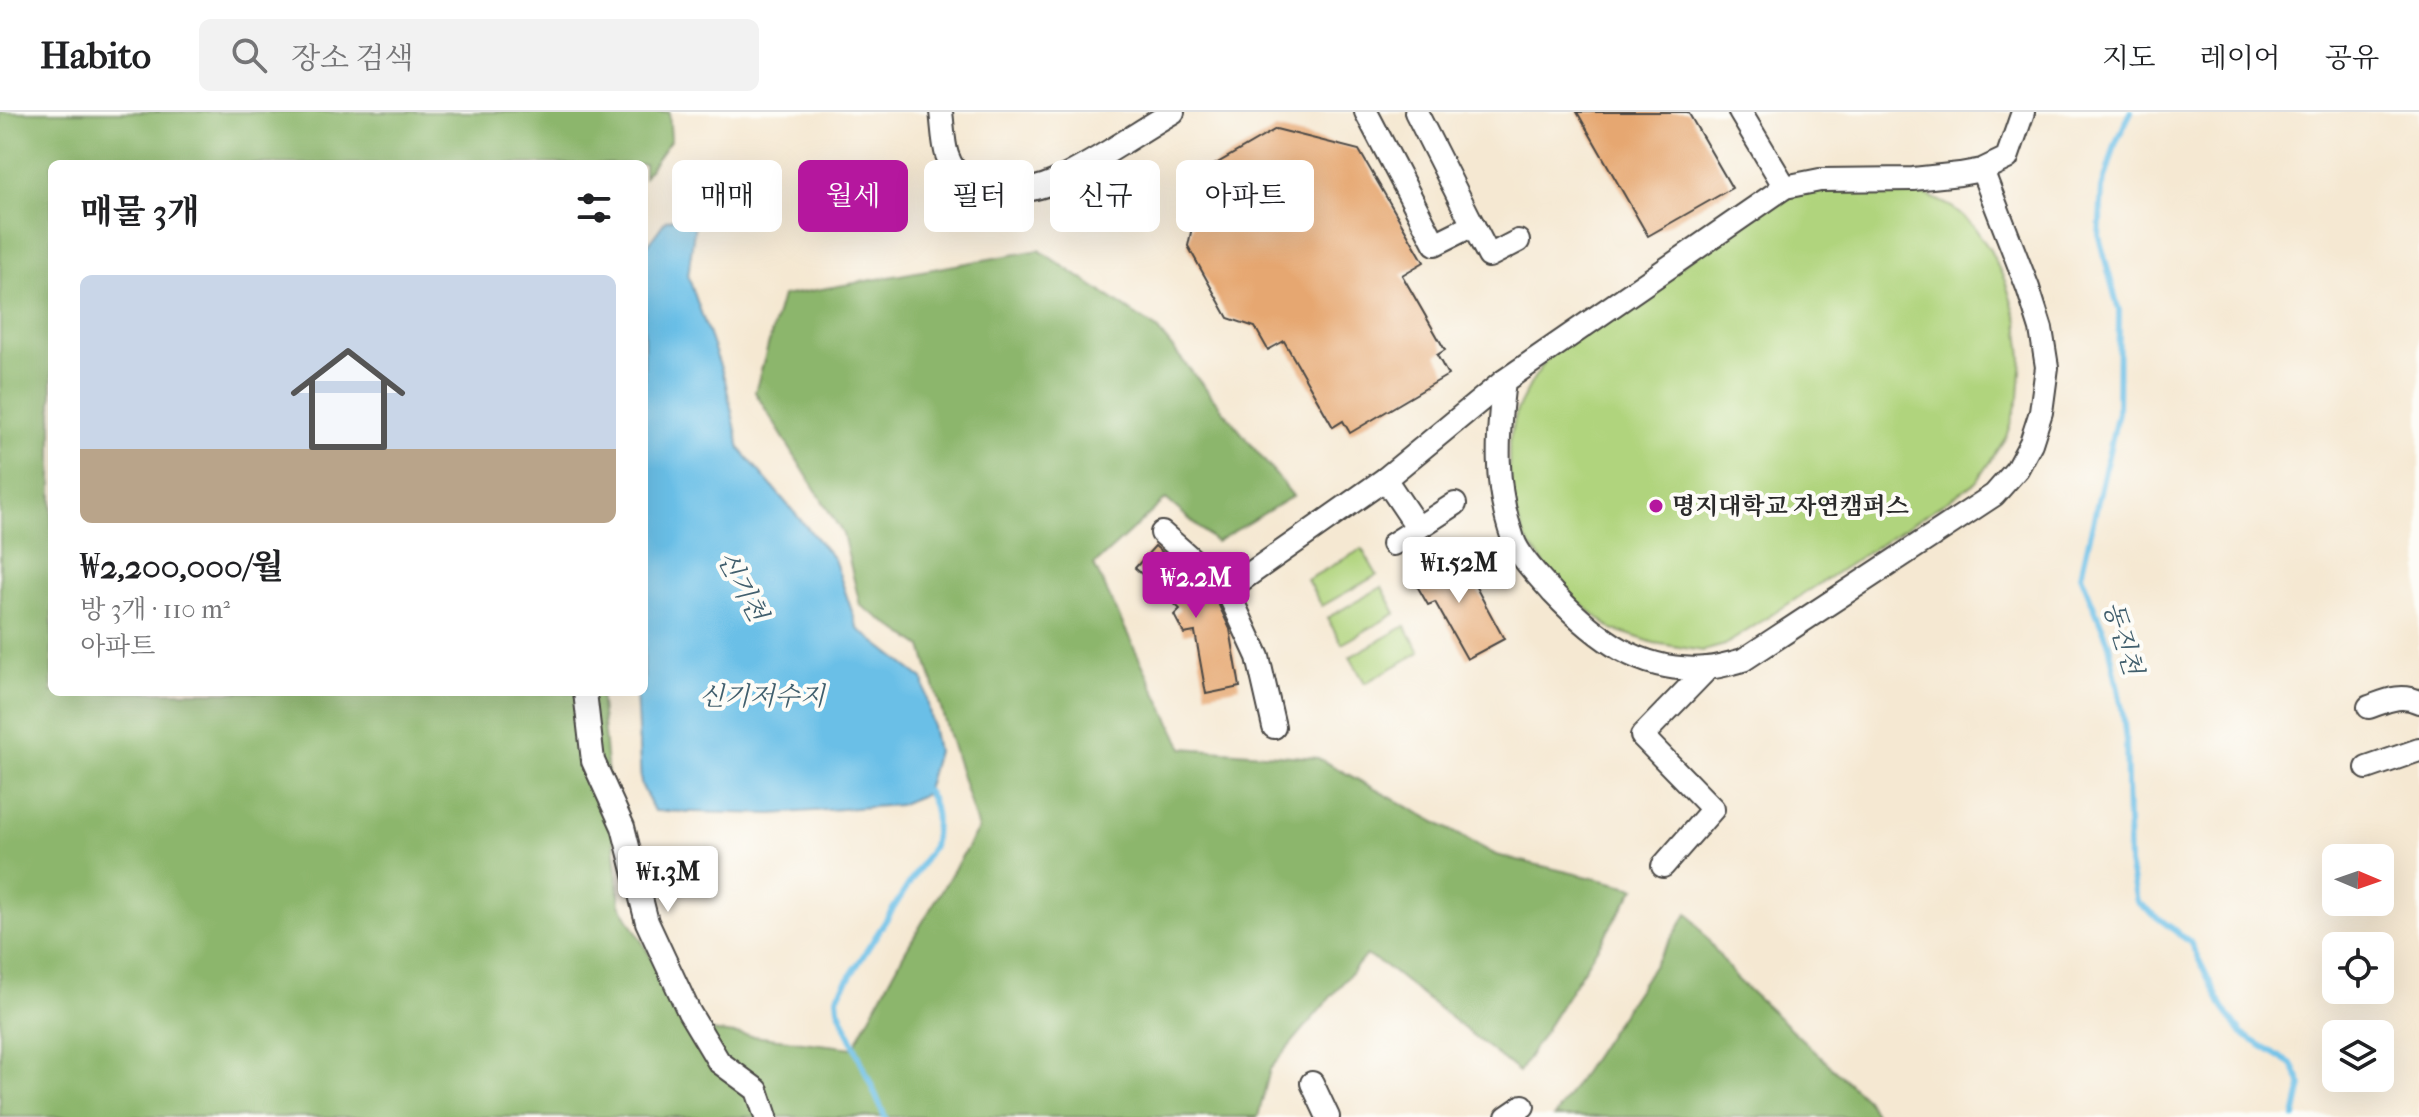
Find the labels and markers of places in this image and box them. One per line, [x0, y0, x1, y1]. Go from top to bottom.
place label: 명지대학교 자연캠퍼스 [1672, 492, 1909, 520]
marker: 명지대학교 자연캠퍼스 [1647, 497, 1665, 515]
pin: ₩1.52M [1394, 537, 1524, 605]
pin: ₩2.2M [1140, 552, 1252, 620]
pin: ₩1.3M [612, 846, 724, 914]

